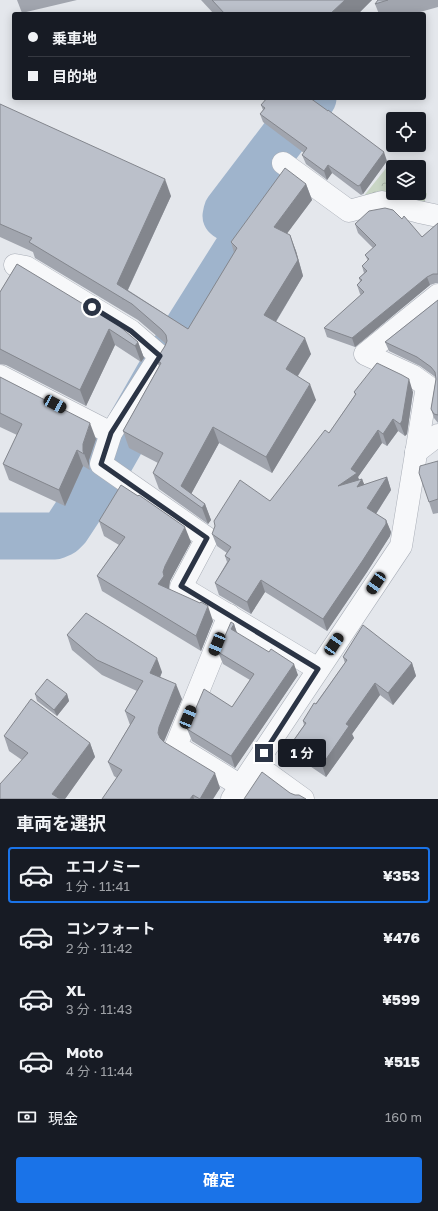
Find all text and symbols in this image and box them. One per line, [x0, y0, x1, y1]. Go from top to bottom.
text: 乗車地 [52, 29, 97, 47]
text: 目的地 [52, 67, 97, 85]
map controls [386, 112, 426, 200]
button: locate [386, 112, 426, 152]
button: layers [386, 160, 426, 200]
route start [83, 298, 101, 316]
car [42, 393, 68, 415]
car [364, 570, 388, 596]
car [207, 631, 227, 657]
car [322, 631, 346, 657]
car [178, 704, 198, 730]
callout: 1 分 [278, 739, 326, 767]
route end [255, 744, 273, 762]
text: 1 分 [291, 745, 313, 761]
text: 車両を選択 [16, 812, 106, 834]
icon: car [18, 857, 54, 893]
text: エコノミー [66, 857, 141, 875]
text: ¥353 [383, 866, 420, 884]
text: 1 分 · 11:41 [66, 878, 130, 894]
icon: car [18, 919, 54, 955]
text: コンフォート [66, 919, 156, 937]
text: ¥476 [383, 928, 420, 946]
text: 2 分 · 11:42 [66, 940, 132, 956]
icon: car [18, 981, 54, 1017]
text: XL [66, 981, 85, 999]
text: ¥599 [382, 990, 420, 1008]
text: 3 分 · 11:43 [66, 1001, 132, 1017]
icon: car [18, 1043, 54, 1079]
text: Moto [66, 1043, 103, 1061]
text: ¥515 [384, 1052, 420, 1070]
text: 4 分 · 11:44 [66, 1063, 133, 1079]
icon: cash [16, 1106, 38, 1128]
text: 現金 [48, 1109, 78, 1127]
text: 160 m [385, 1109, 422, 1125]
button: 確定 [16, 1157, 422, 1203]

